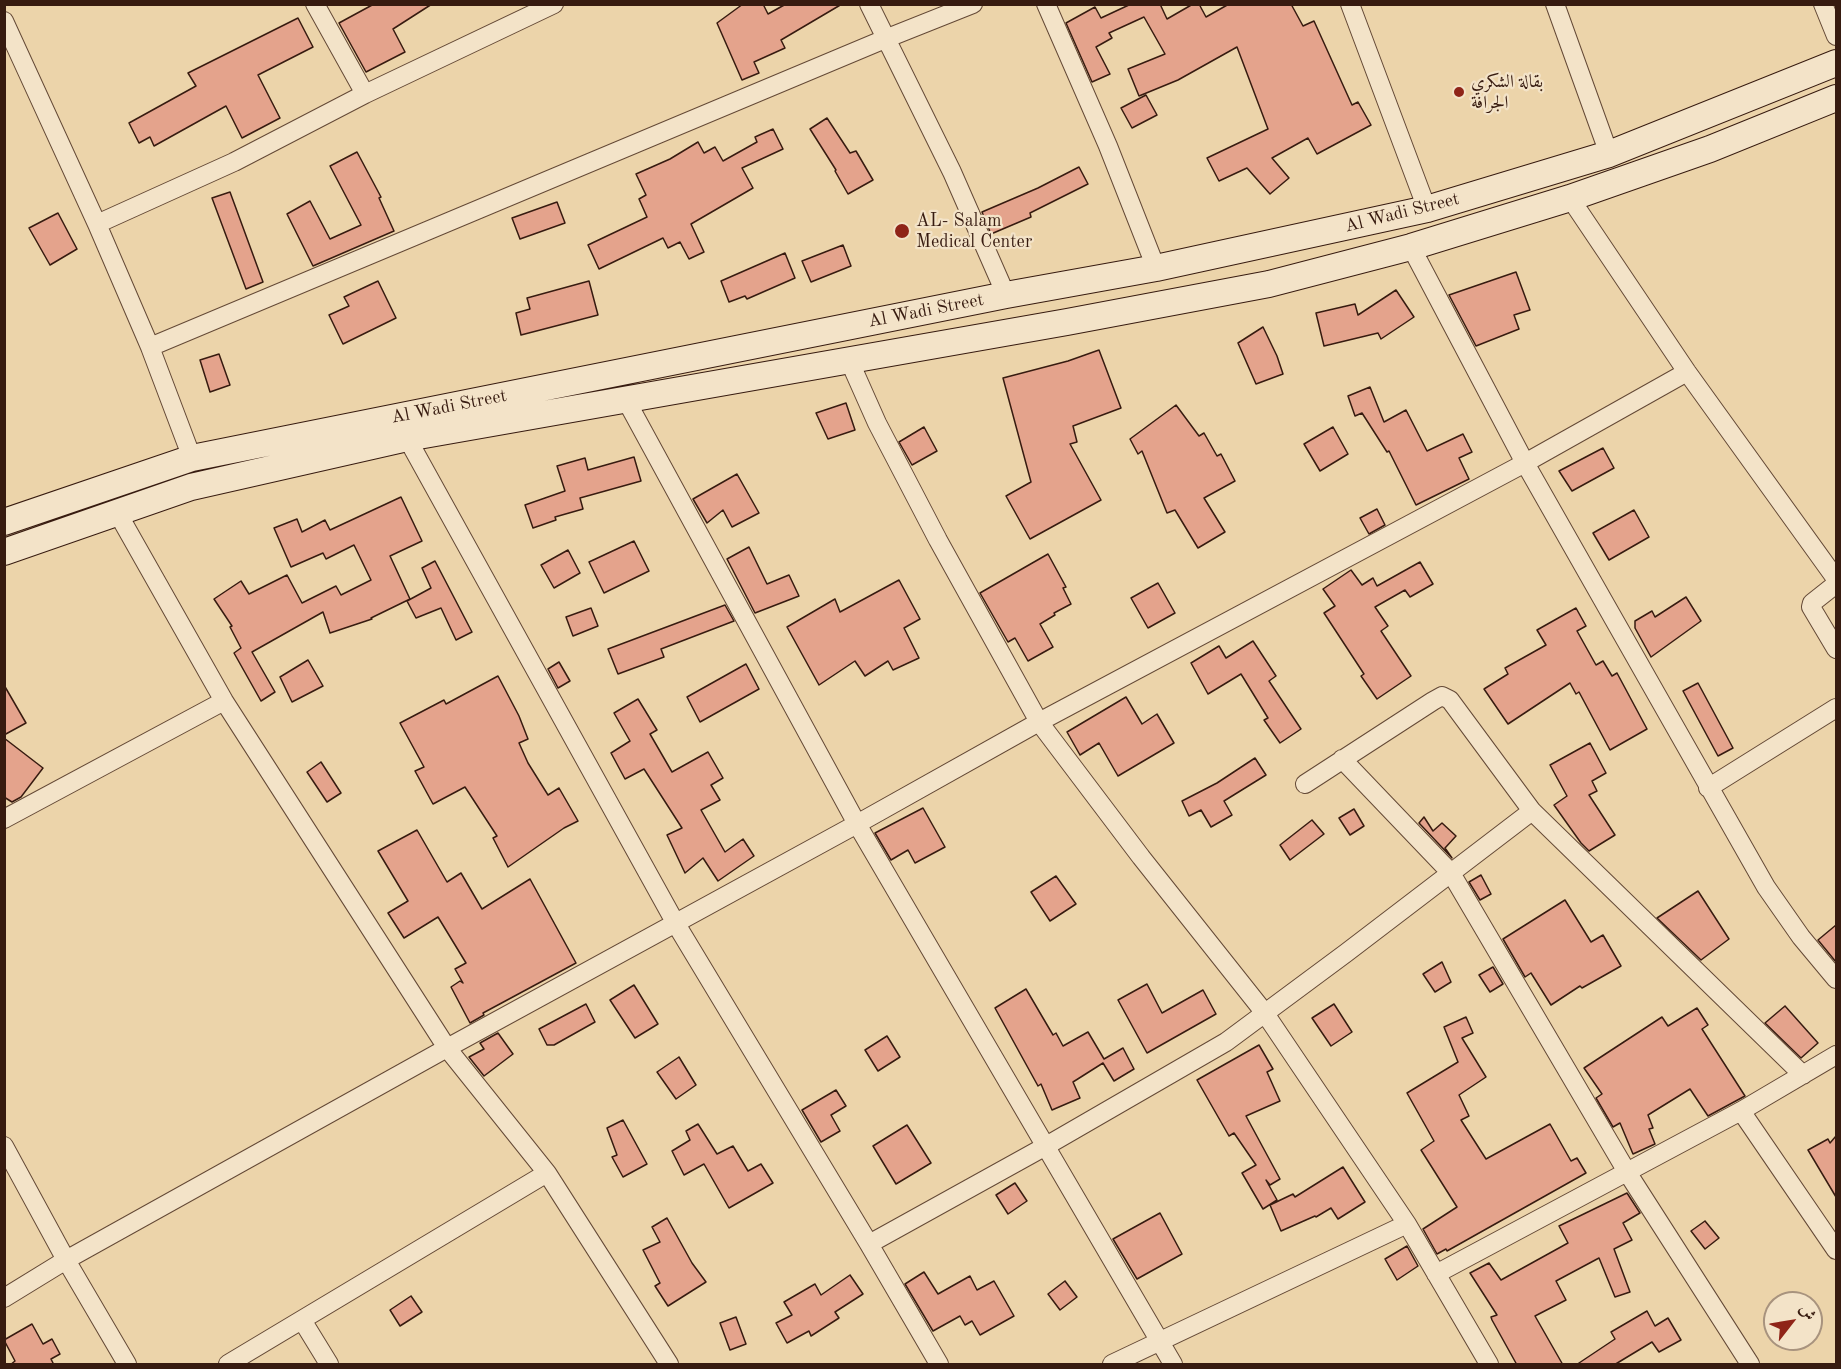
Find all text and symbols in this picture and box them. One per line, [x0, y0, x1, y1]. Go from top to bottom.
place label: بقالة الشكري الجرافة [1471, 71, 1543, 113]
marker: بقالة الشكري الجرافة [1452, 85, 1466, 99]
street label: Al Wadi Street [1342, 188, 1462, 238]
place label: AL- Salam Medical Center [916, 210, 1032, 252]
marker: AL- Salam Medical Center [893, 222, 911, 240]
street label: Al Wadi Street [866, 289, 986, 333]
street label: Al Wadi Street [389, 385, 509, 429]
north arrow [1763, 1291, 1823, 1351]
text: ش [1796, 1302, 1818, 1324]

